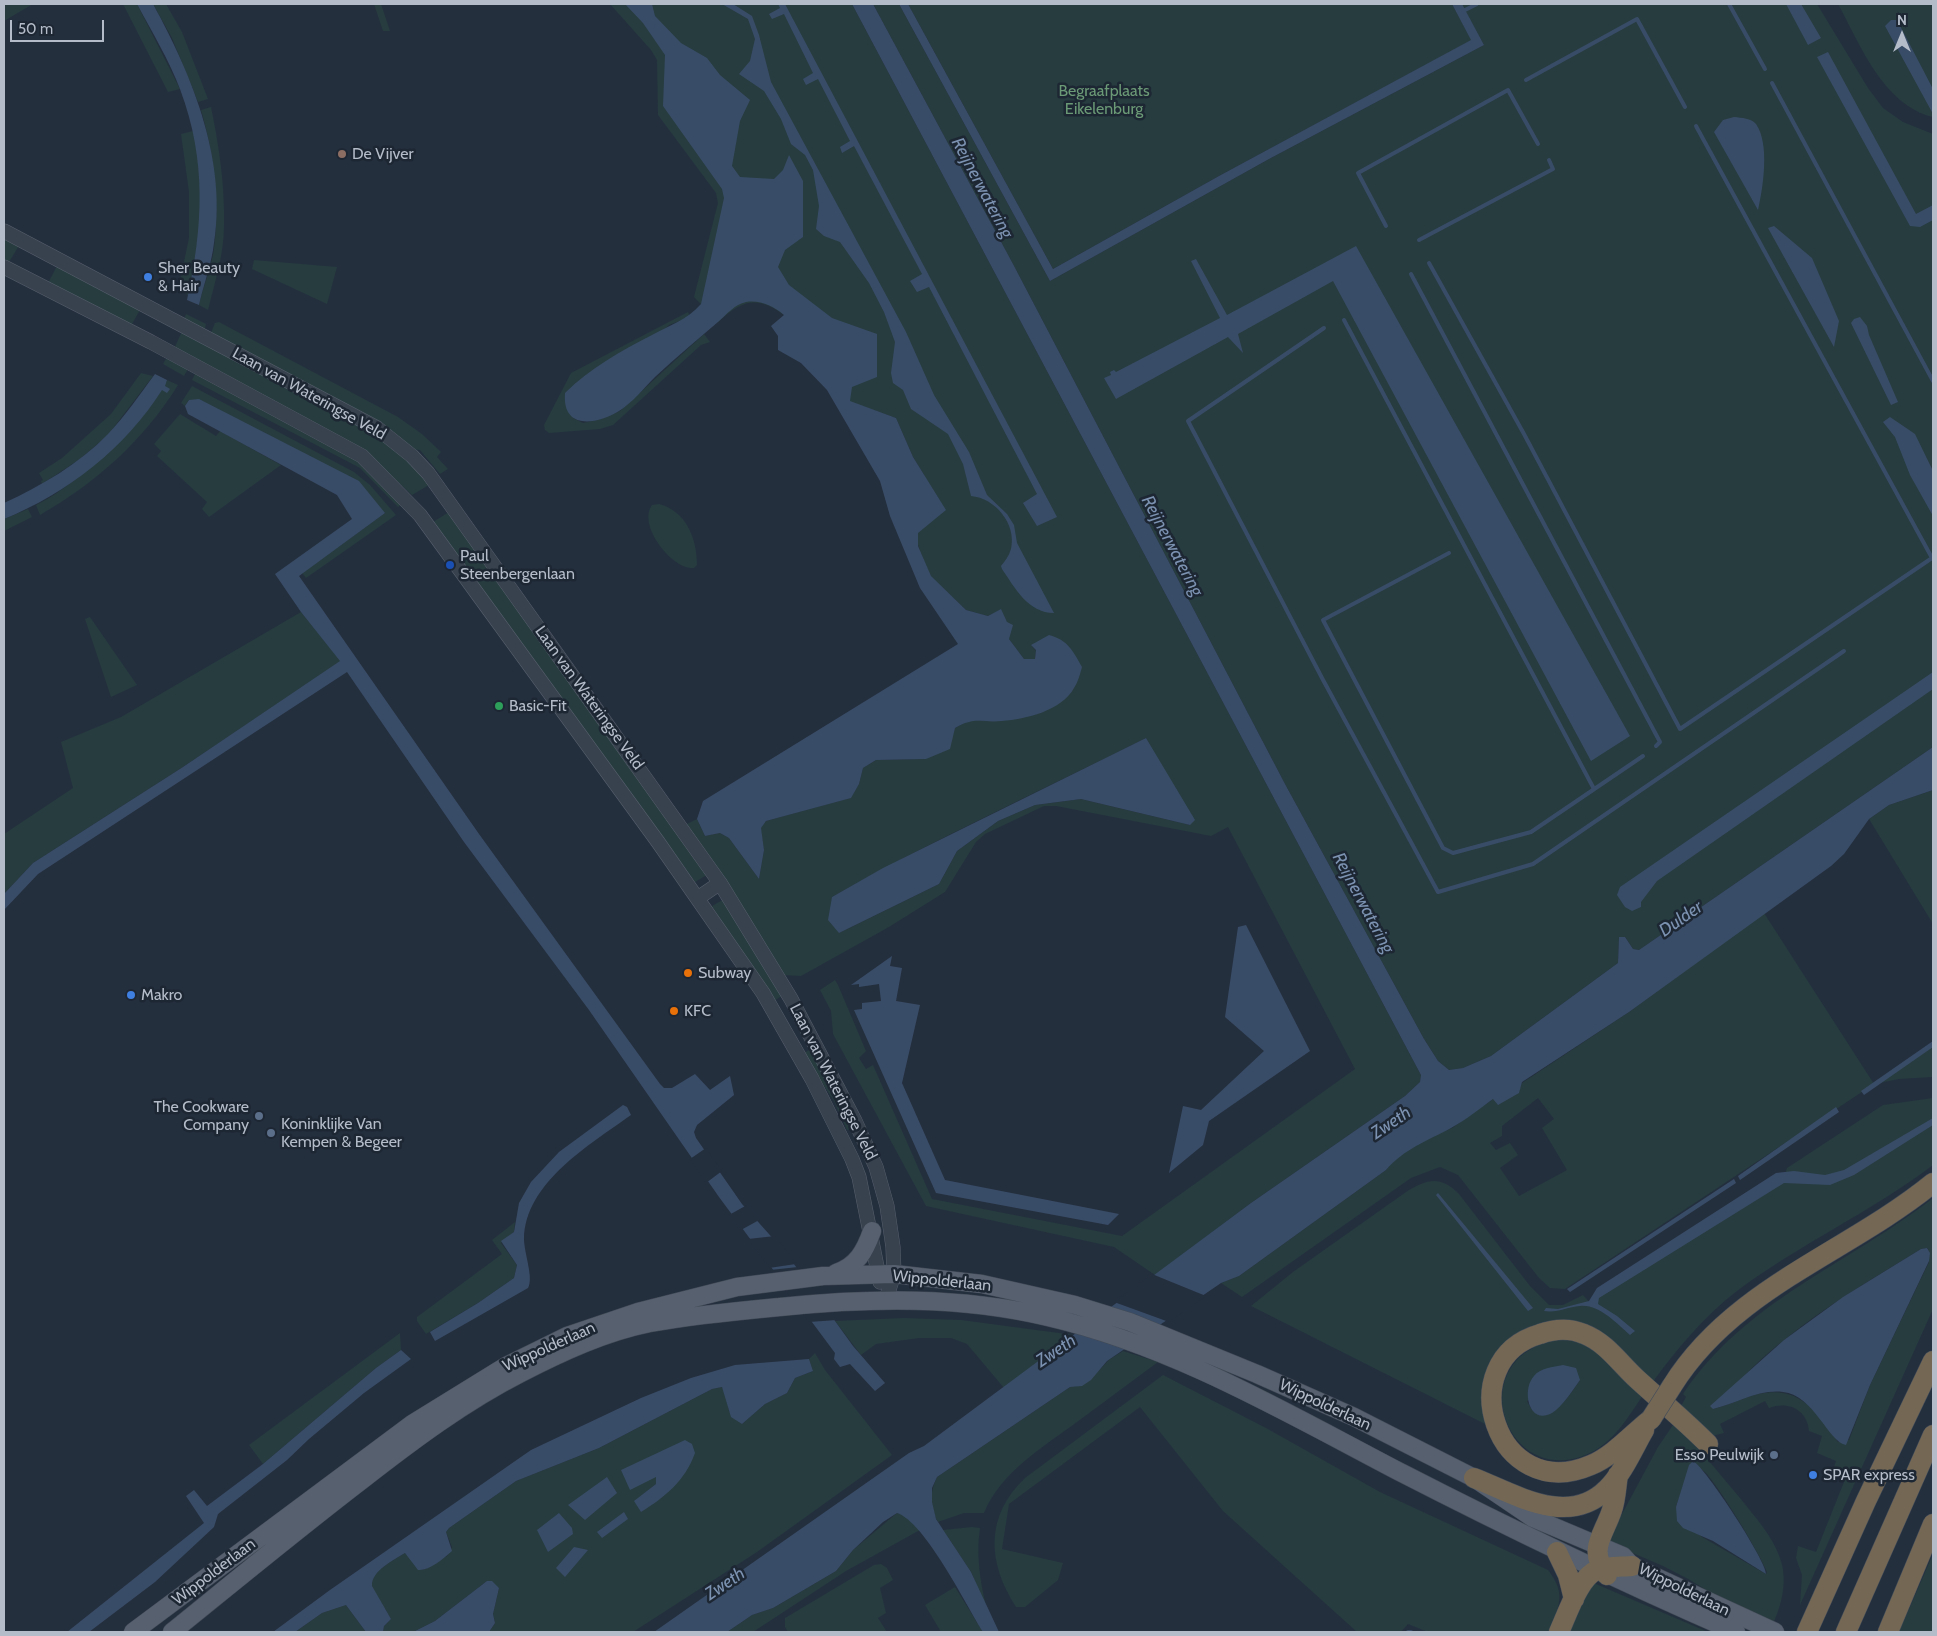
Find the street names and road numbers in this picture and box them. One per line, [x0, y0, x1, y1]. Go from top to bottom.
street label: Laan van Wateringse Veld [229, 344, 389, 444]
street label: Laan van Wateringse Veld [530, 622, 648, 774]
street label: Laan van Wateringse Veld [785, 1001, 881, 1163]
street label: Wippolderlaan [892, 1266, 992, 1296]
street label: Wippolderlaan [500, 1318, 598, 1376]
street label: Wippolderlaan [1276, 1375, 1374, 1435]
street label: Wippolderlaan [169, 1535, 259, 1609]
street label: Wippolderlaan [1635, 1560, 1733, 1620]

